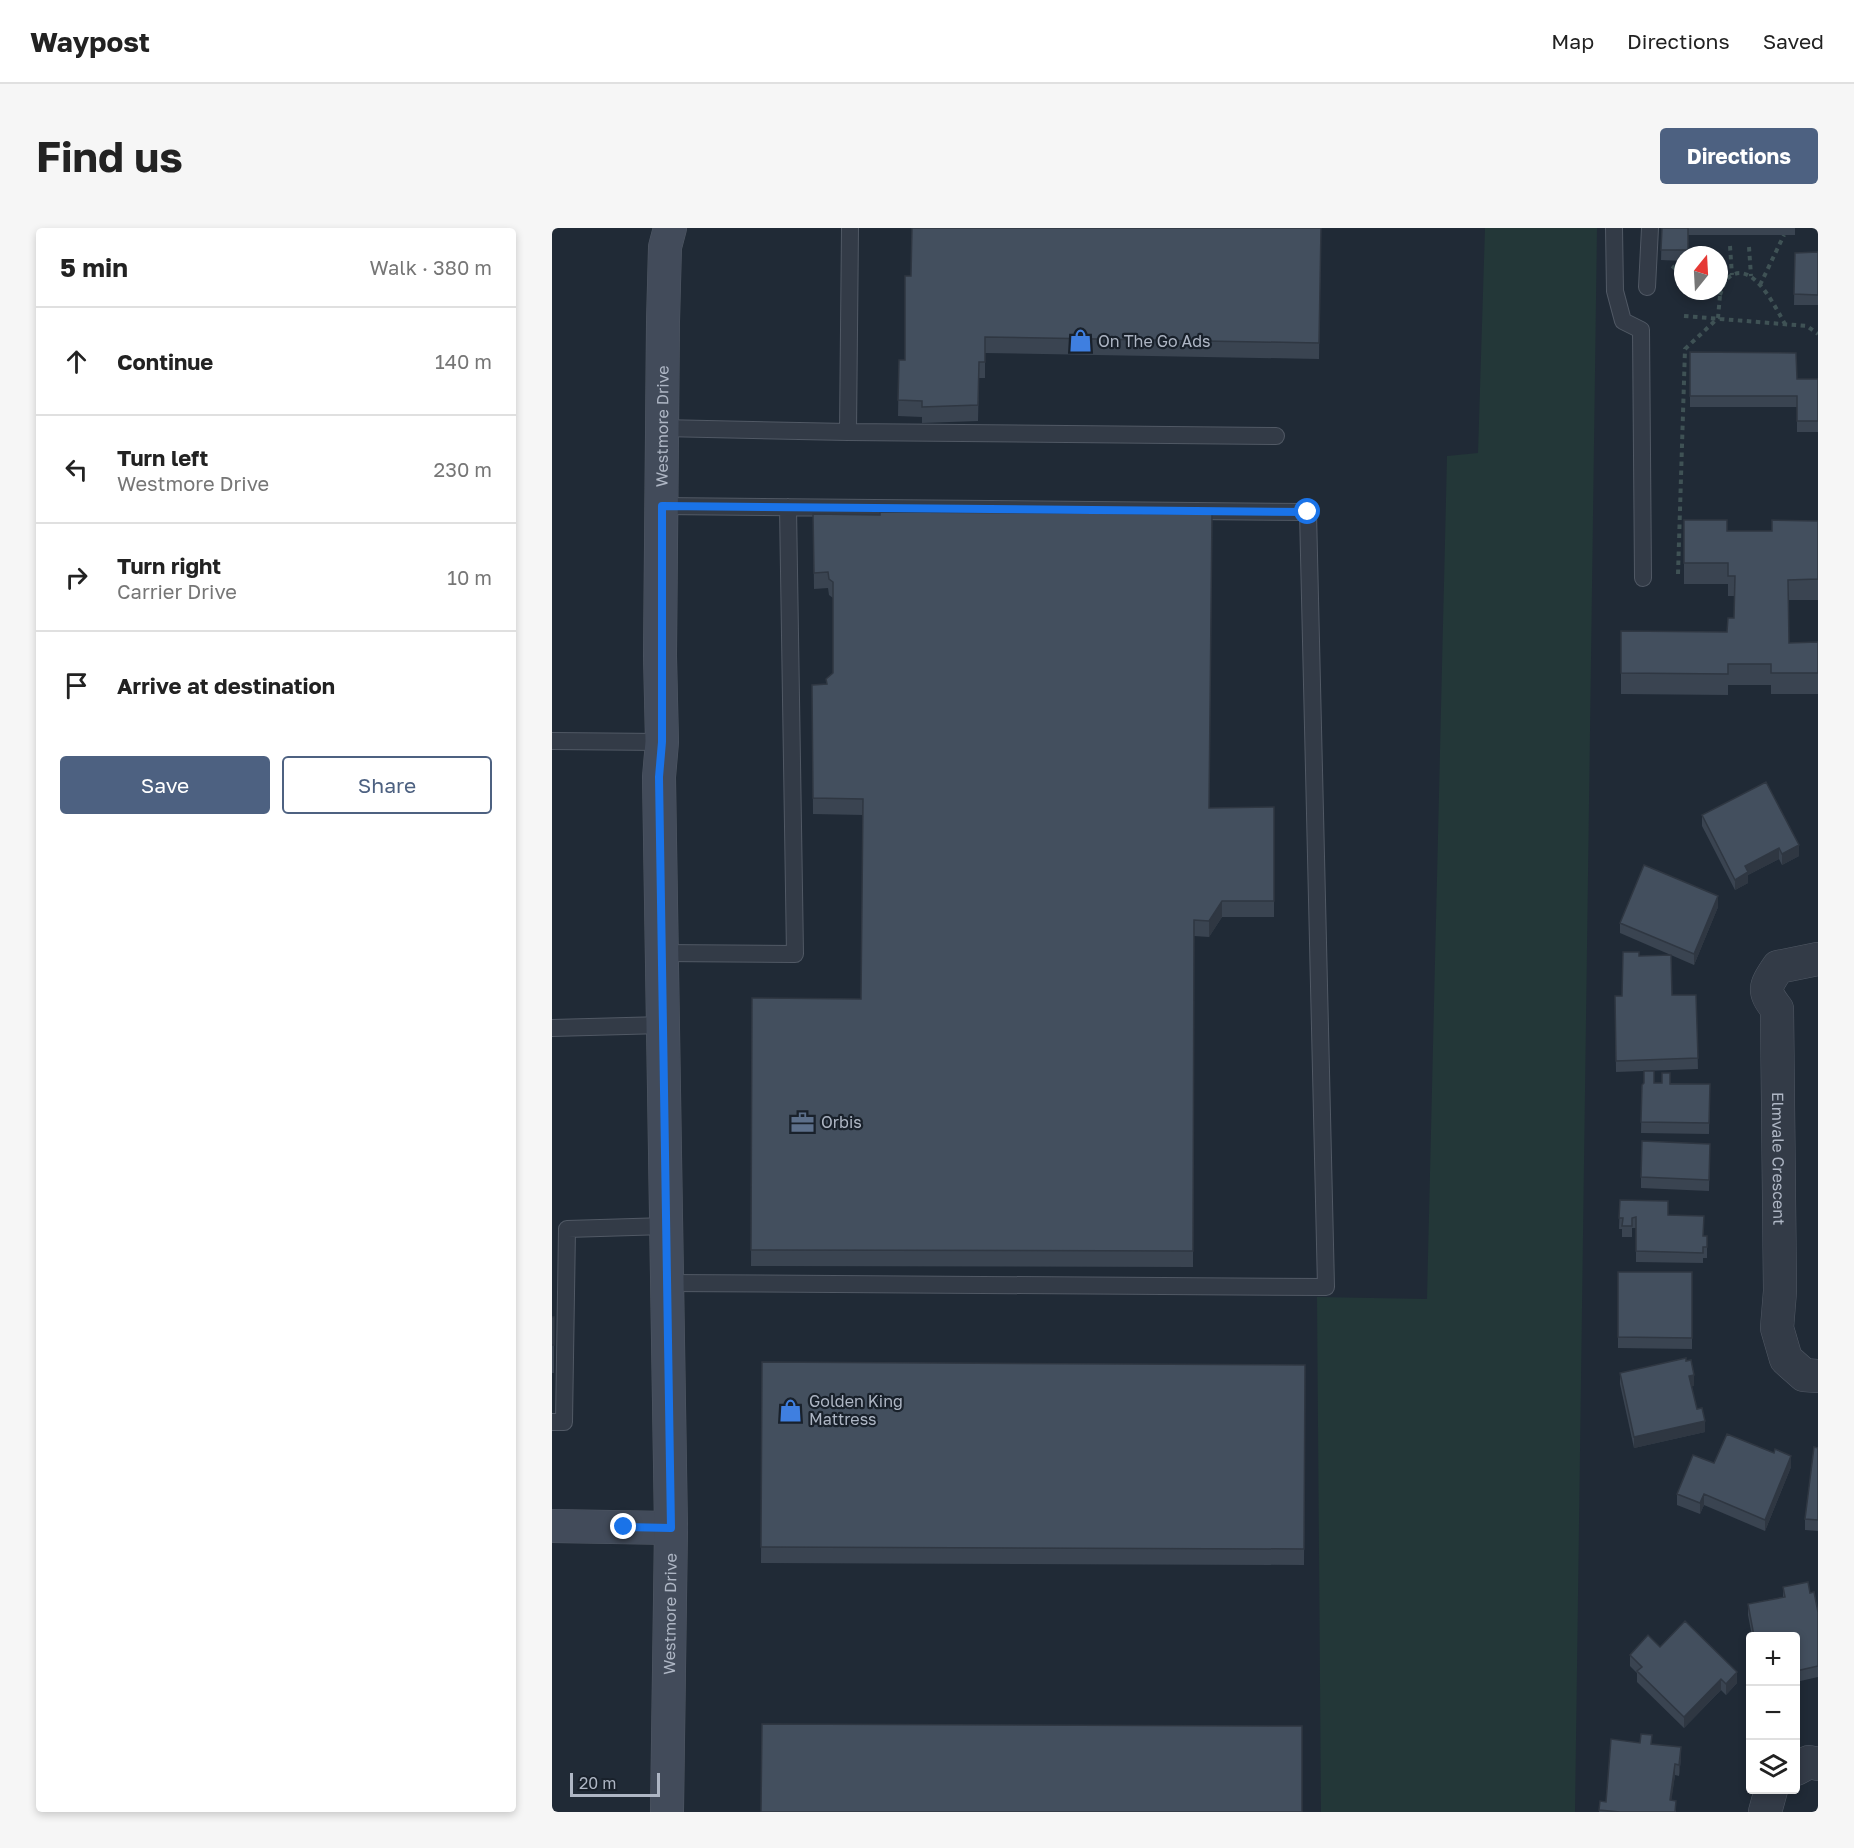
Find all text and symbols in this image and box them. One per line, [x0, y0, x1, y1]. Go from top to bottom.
text: Waypost [30, 25, 150, 58]
text: Map [1551, 28, 1594, 54]
text: Directions [1627, 28, 1730, 54]
text: Saved [1763, 28, 1824, 54]
button: Directions [1660, 128, 1818, 184]
text: Find us [36, 131, 183, 181]
north arrow [1674, 246, 1728, 300]
text: 5 min [60, 252, 128, 283]
text: Walk · 380 m [370, 255, 492, 279]
shop icon: On The Go Ads [1067, 328, 1093, 354]
place label: On The Go Ads [1098, 331, 1210, 351]
icon: ahead [60, 345, 93, 378]
text: Continue [117, 348, 213, 375]
text: 140 m [435, 349, 492, 373]
street label: Westmore Drive [652, 365, 673, 487]
text: Turn left [117, 444, 208, 471]
icon: left [60, 453, 93, 486]
text: 230 m [434, 457, 492, 481]
text: Westmore Drive [117, 471, 269, 495]
route start [1294, 498, 1320, 524]
text: Turn right [117, 552, 221, 579]
icon: right [60, 561, 93, 594]
text: 10 m [447, 565, 492, 589]
text: Carrier Drive [117, 579, 237, 603]
icon: arrive [60, 669, 93, 702]
text: Arrive at destination [117, 672, 335, 699]
button: Save [60, 756, 270, 814]
button: Share [282, 756, 492, 814]
street label: Elmvale Crescent [1768, 1092, 1789, 1225]
office icon: Orbis [790, 1109, 816, 1135]
place label: Orbis [821, 1112, 862, 1132]
place label: Golden King Mattress [809, 1391, 903, 1429]
shop icon: Golden King Mattress [778, 1397, 804, 1423]
route end [610, 1513, 636, 1539]
street label: Westmore Drive [659, 1553, 681, 1675]
map controls [1746, 1632, 1800, 1794]
button: + [1746, 1632, 1800, 1686]
button: − [1746, 1686, 1800, 1740]
button: layers [1746, 1740, 1800, 1794]
scale bar [570, 1770, 660, 1798]
text: 20 m [579, 1773, 616, 1793]

